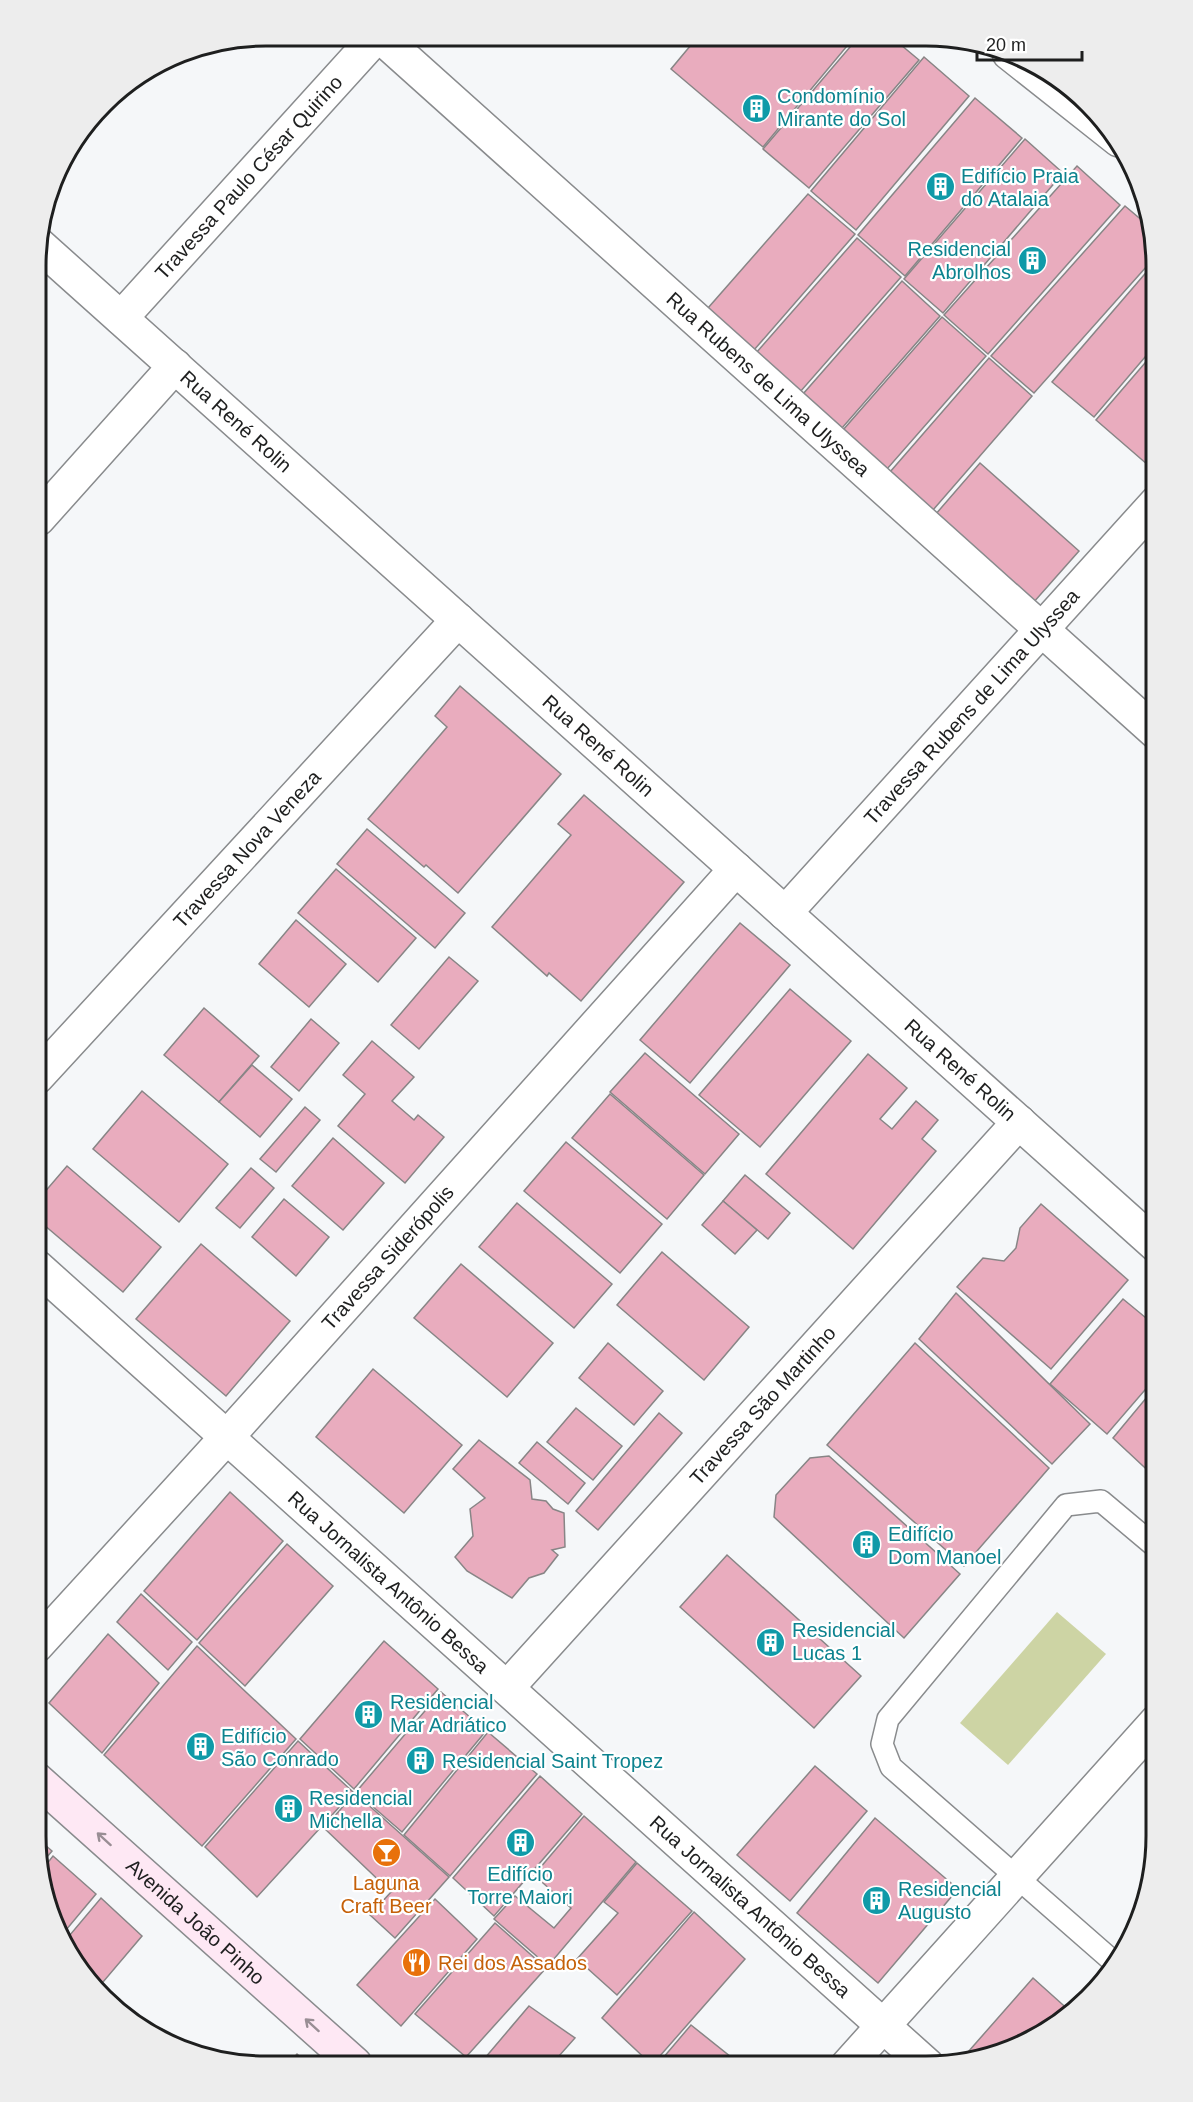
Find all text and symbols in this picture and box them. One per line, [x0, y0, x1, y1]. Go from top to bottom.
scale bar [977, 24, 1082, 62]
text: 20 m [986, 35, 1026, 55]
street label: Travessa Paulo César Quirino [151, 71, 347, 284]
place label: Condomínio Mirante do Sol [777, 85, 906, 130]
building icon: Condomínio Mirante do Sol [740, 92, 772, 124]
place label: Edifício Praia do Atalaia [961, 165, 1080, 210]
building icon: Edifício Praia do Atalaia [924, 171, 956, 203]
place label: Residencial Abrolhos [908, 238, 1011, 283]
building icon: Residencial Abrolhos [1016, 244, 1048, 276]
street label: Rua Rubens de Lima Ulyssea [662, 288, 875, 481]
street label: Rua René Rolin [176, 366, 296, 477]
street label: Travessa Rubens de Lima Ulyssea [860, 584, 1084, 829]
street label: Rua René Rolin [538, 690, 658, 801]
street label: Travessa Nova Veneza [169, 765, 326, 932]
street label: Rua René Rolin [900, 1015, 1020, 1125]
street label: Travessa Siderópolis [317, 1181, 458, 1334]
street label: Travessa São Martinho [685, 1322, 840, 1489]
street label: Rua Jornalista Antônio Bessa [284, 1487, 494, 1678]
place label: Edifício Dom Manoel [888, 1523, 1001, 1568]
building icon: Edifício Dom Manoel [851, 1529, 883, 1561]
place label: Residencial Lucas 1 [792, 1619, 895, 1664]
building icon: Residencial Lucas 1 [755, 1626, 787, 1658]
place label: Residencial Mar Adriático [390, 1691, 507, 1736]
building icon: Residencial Mar Adriático [353, 1698, 385, 1730]
place label: Edifício São Conrado [221, 1725, 339, 1770]
building icon: Edifício São Conrado [184, 1731, 216, 1763]
building icon: Residencial Saint Tropez [405, 1745, 437, 1777]
place label: Residencial Saint Tropez [442, 1750, 663, 1772]
place label: Residencial Michella [309, 1787, 412, 1832]
building icon: Residencial Michella [272, 1793, 304, 1825]
street label: Rua Jornalista Antônio Bessa [646, 1811, 856, 2003]
building icon: Edifício Torre Maiori [504, 1827, 536, 1859]
one-way arrow [97, 1832, 112, 1846]
bar icon: Laguna Craft Beer [370, 1837, 402, 1869]
street label: Avenida João Pinho [122, 1854, 269, 1989]
place label: Edifício Torre Maiori [467, 1863, 573, 1908]
place label: Laguna Craft Beer [340, 1872, 432, 1917]
place label: Residencial Augusto [898, 1878, 1001, 1923]
building icon: Residencial Augusto [861, 1885, 893, 1917]
restaurant icon: Rei dos Assados [401, 1947, 433, 1979]
place label: Rei dos Assados [438, 1952, 587, 1974]
one-way arrow [304, 2018, 319, 2032]

